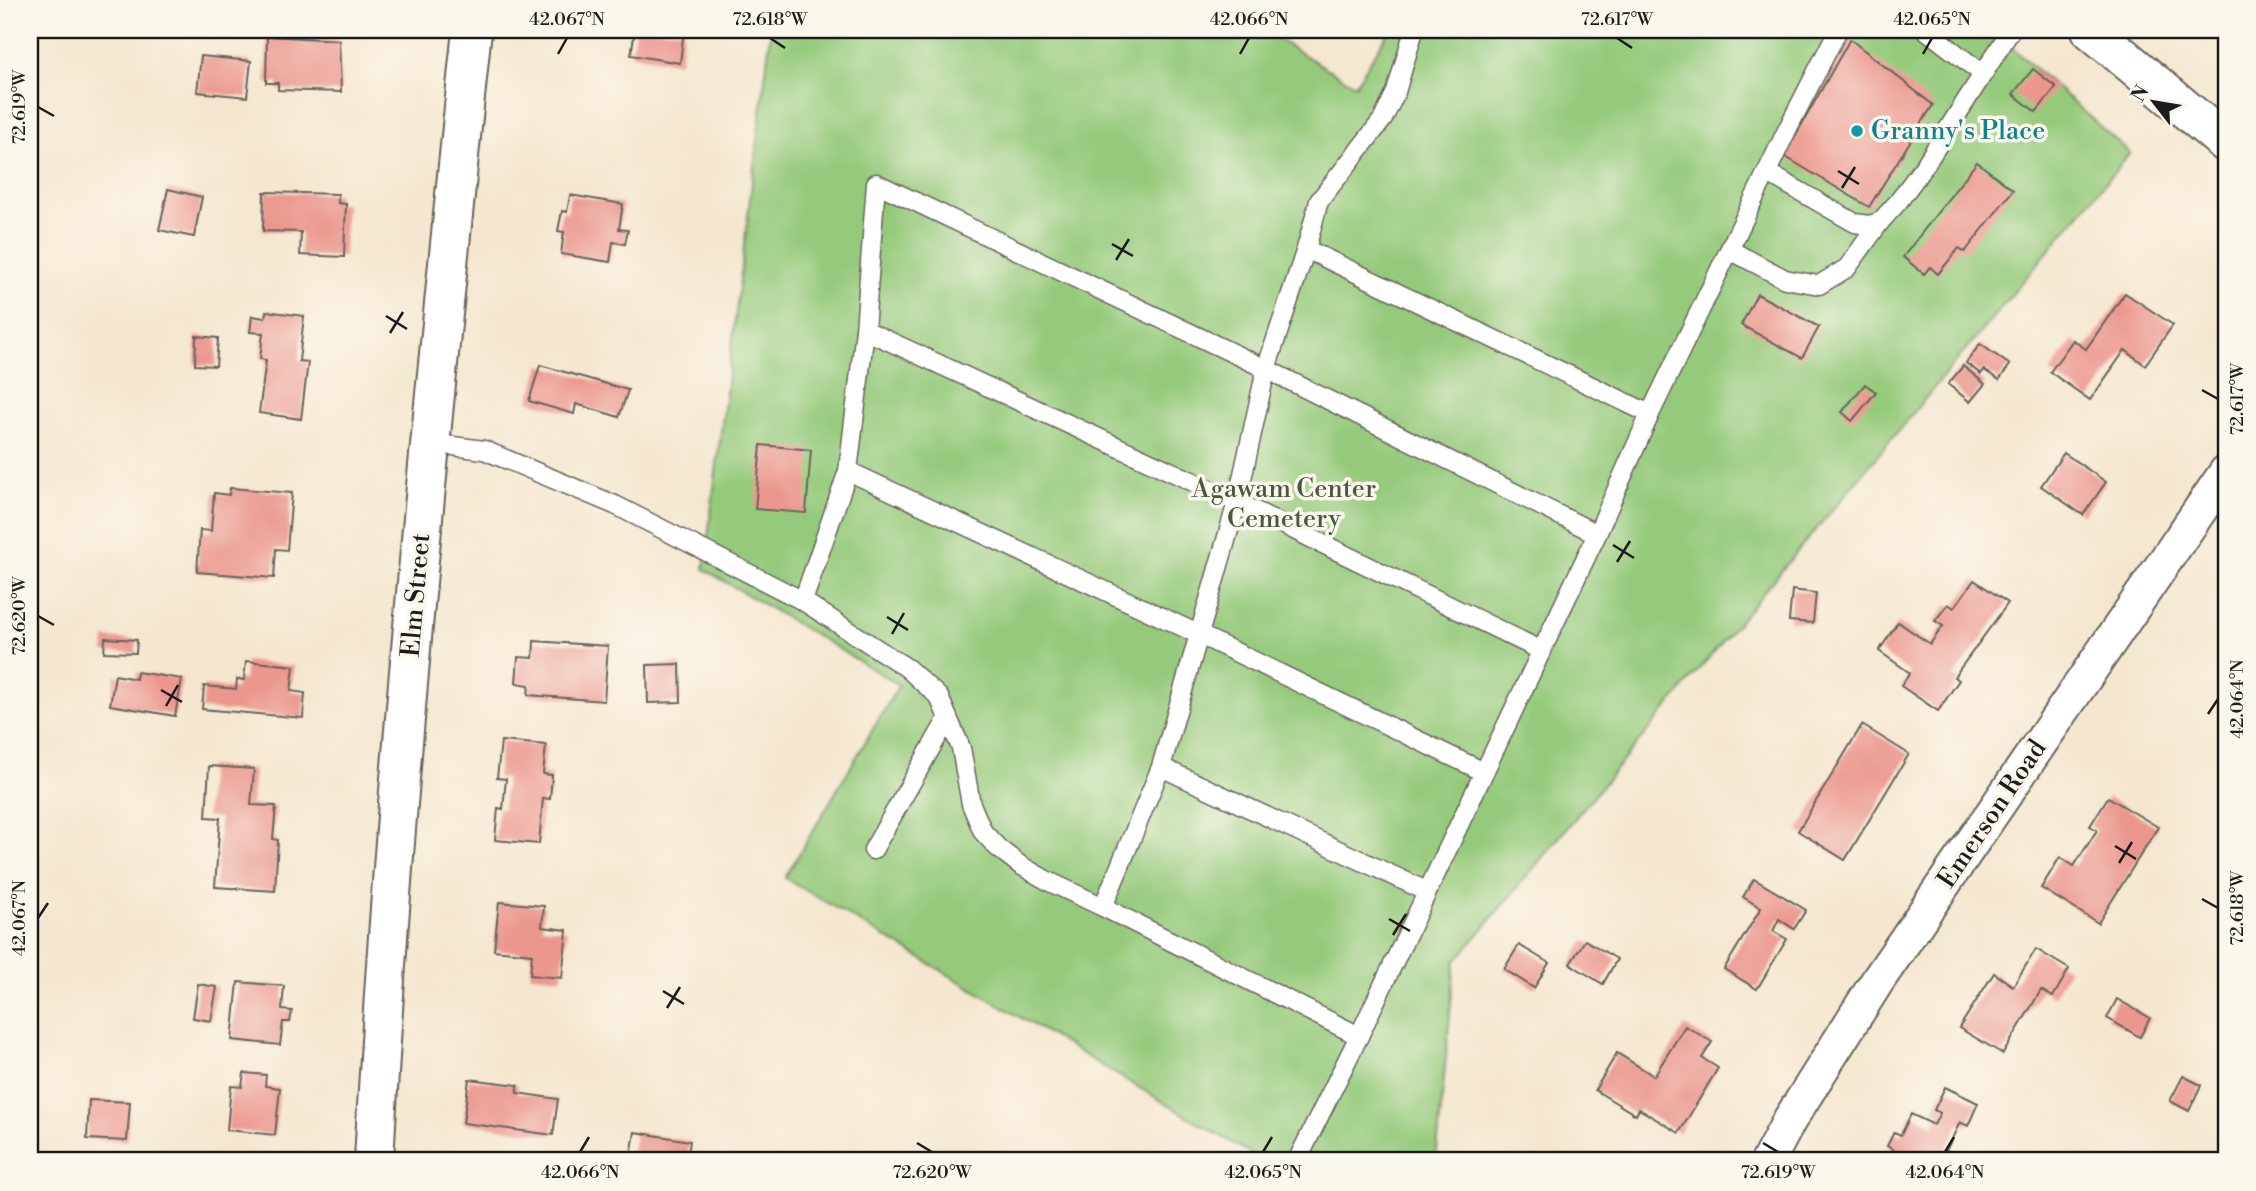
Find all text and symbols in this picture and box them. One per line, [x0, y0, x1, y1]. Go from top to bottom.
text: 42.067°N [529, 8, 606, 31]
text: 72.618°W [733, 8, 808, 31]
text: 42.066°N [1210, 8, 1289, 31]
text: 72.617°W [1581, 8, 1654, 31]
text: 42.065°N [1893, 8, 1971, 31]
north arrow [2120, 66, 2190, 136]
text: 72.619°W [8, 69, 31, 144]
text: N [2126, 81, 2154, 106]
place label: Granny's Place [1871, 115, 2045, 147]
marker: Granny's Place [1849, 123, 1865, 139]
text: 72.617°W [2226, 362, 2249, 435]
park label: Agawam Center Cemetery [1191, 473, 1376, 535]
street label: Elm Street [395, 532, 437, 658]
text: 72.620°W [8, 576, 31, 656]
text: 42.064°N [2226, 659, 2249, 738]
street label: Emerson Road [1931, 733, 2054, 894]
text: 72.618°W [2226, 870, 2249, 945]
text: 42.067°N [8, 879, 31, 956]
text: 42.066°N [541, 1161, 620, 1184]
text: 72.620°W [892, 1161, 972, 1184]
text: 42.065°N [1224, 1161, 1302, 1184]
text: 72.619°W [1741, 1161, 1816, 1184]
text: 42.064°N [1906, 1161, 1985, 1184]

